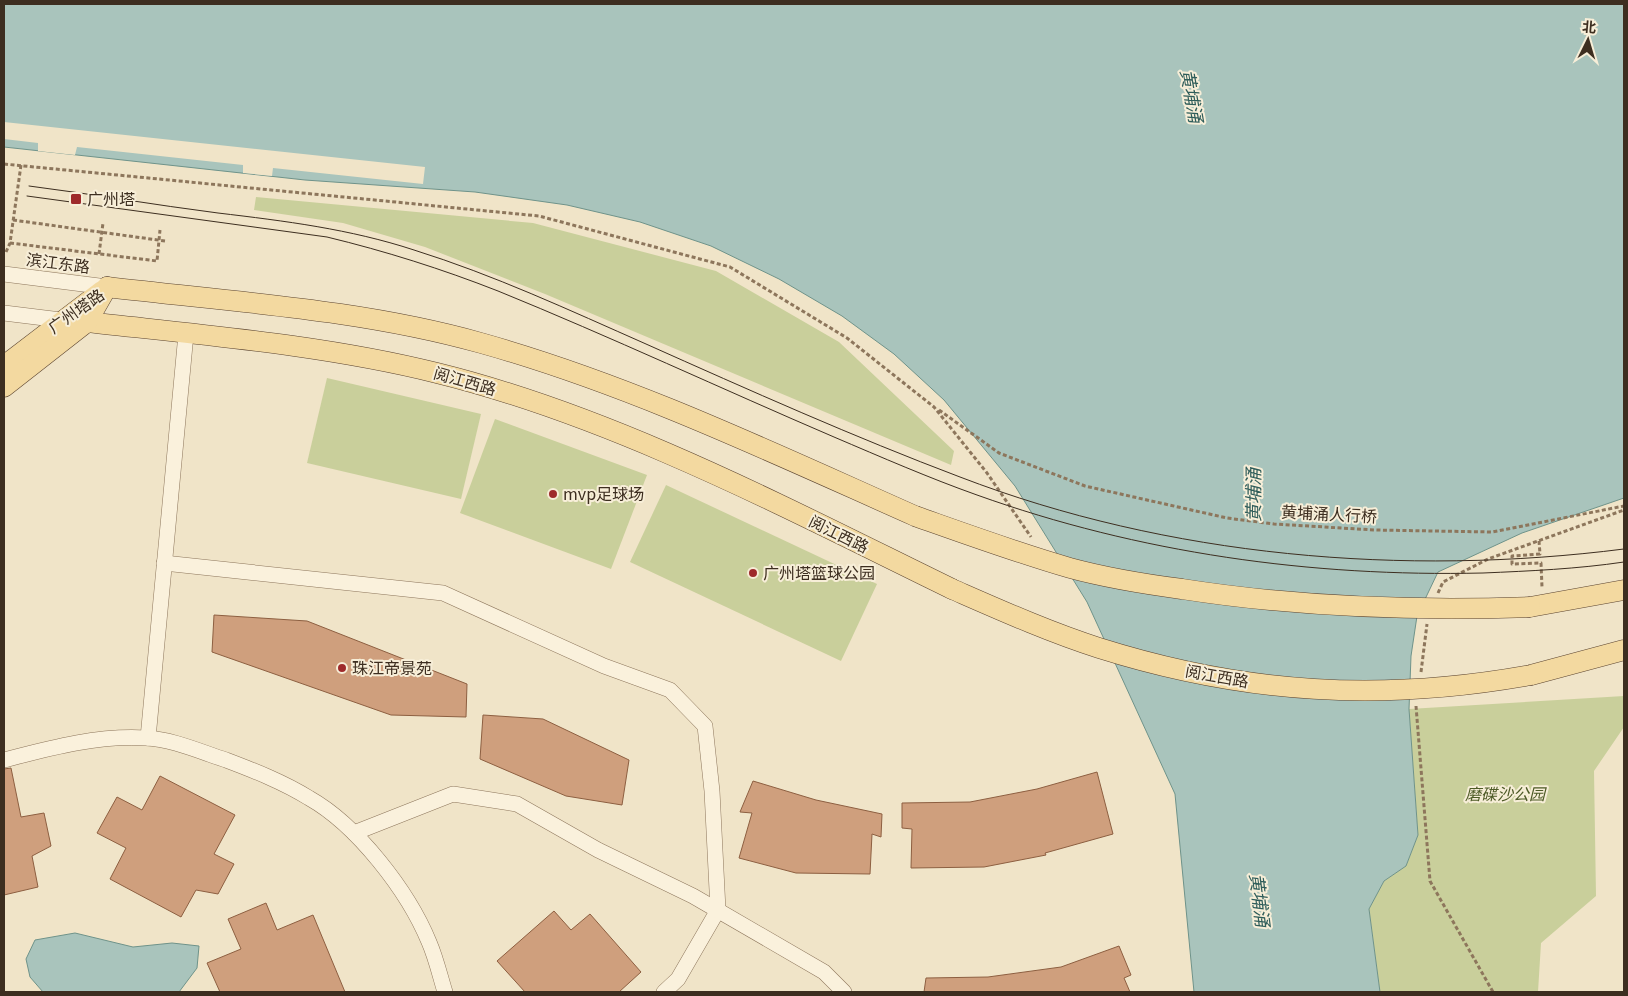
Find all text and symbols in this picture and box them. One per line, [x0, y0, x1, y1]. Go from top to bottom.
north arrow [1563, 15, 1613, 65]
text: 北 [1581, 15, 1597, 37]
water label: 黄埔涌 [1175, 67, 1211, 126]
place label: 广州塔 [87, 186, 135, 210]
marker: 广州塔 [69, 192, 83, 206]
street label: 滨江东路 [25, 246, 91, 278]
street label: 广州塔路 [42, 282, 109, 338]
street label: 阅江西路 [431, 360, 499, 400]
water label: 黄埔涌 [1239, 466, 1265, 522]
place label: mvp足球场 [563, 481, 644, 505]
marker: mvp足球场 [547, 488, 559, 500]
street label: 黄埔涌人行桥 [1280, 499, 1378, 527]
street label: 阅江西路 [805, 508, 873, 558]
place label: 广州塔篮球公园 [763, 560, 875, 584]
marker: 广州塔篮球公园 [747, 567, 759, 579]
place label: 珠江帝景苑 [352, 655, 432, 679]
street label: 阅江西路 [1184, 658, 1251, 692]
marker: 珠江帝景苑 [336, 662, 348, 674]
park label: 磨碟沙公园 [1465, 781, 1547, 805]
water label: 黄埔涌 [1245, 871, 1277, 930]

